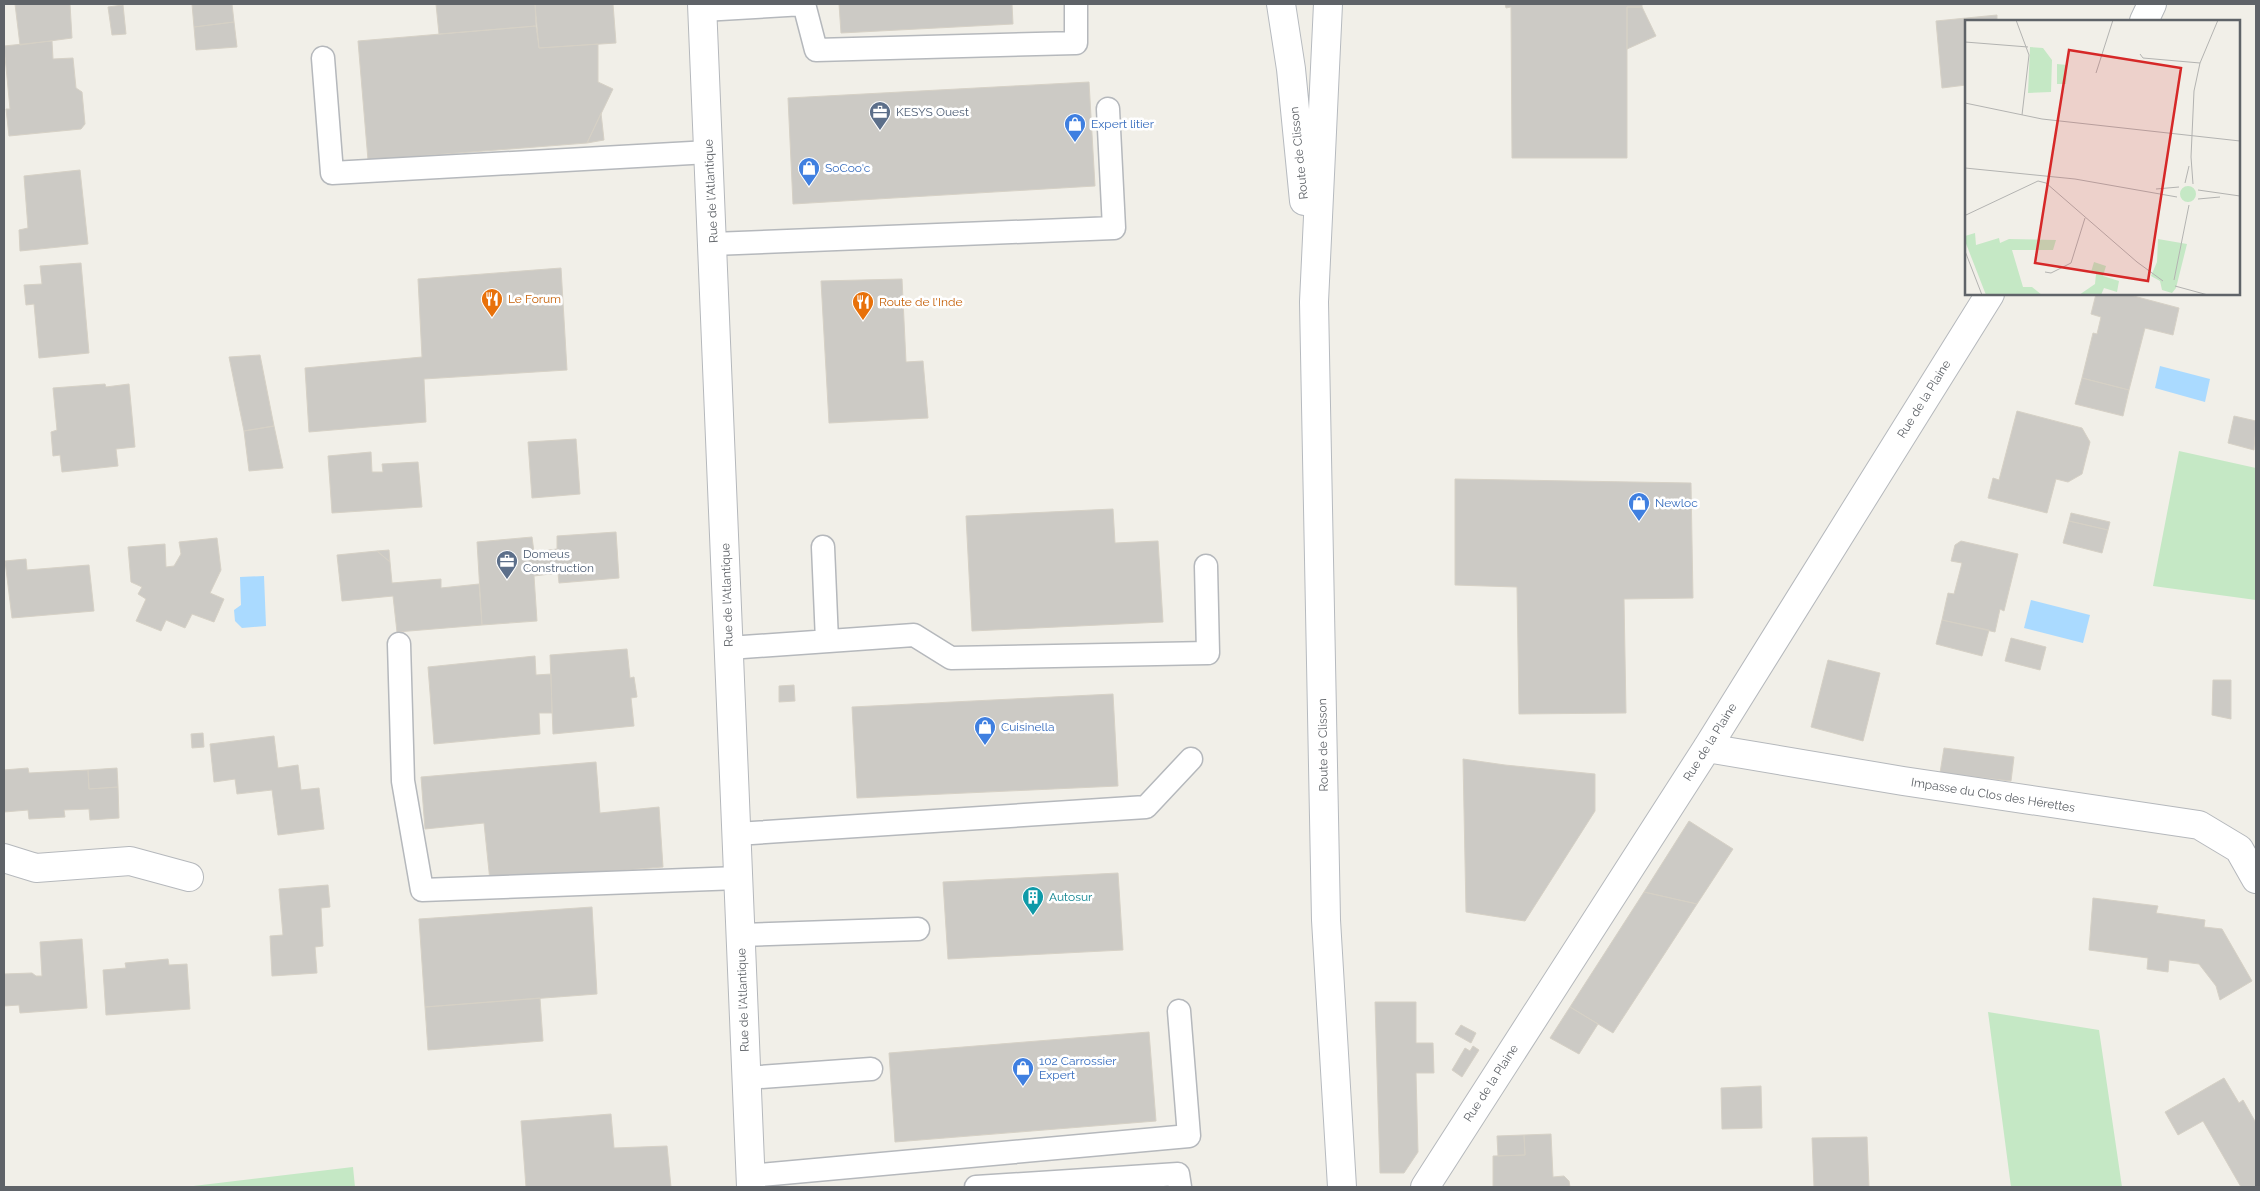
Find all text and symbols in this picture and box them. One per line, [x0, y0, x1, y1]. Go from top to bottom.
inset map [1965, 20, 2240, 295]
office icon: KESYS Ouest [868, 100, 892, 131]
place label: KESYS Ouest [896, 105, 969, 119]
street label: Route de Clisson [1287, 106, 1311, 200]
shop icon: Expert litier [1063, 112, 1087, 143]
place label: Expert litier [1091, 117, 1155, 131]
street label: Rue de l'Atlantique [701, 139, 721, 243]
shop icon: SoCoo'c [797, 156, 821, 187]
place label: SoCoo'c [825, 161, 871, 175]
restaurant icon: Le Forum [480, 287, 504, 318]
restaurant icon: Route de l'Inde [851, 290, 875, 321]
place label: Le Forum [508, 292, 561, 306]
place label: Route de l'Inde [879, 295, 962, 309]
street label: Rue de la Plaine [1894, 357, 1954, 441]
shop icon: Newloc [1627, 491, 1651, 522]
place label: Newloc [1655, 496, 1698, 510]
street label: Rue de l'Atlantique [718, 543, 736, 647]
place label: Domeus Construction [523, 547, 594, 575]
office icon: Domeus Construction [495, 549, 519, 580]
street label: Route de Clisson [1315, 698, 1331, 792]
street label: Rue de la Plaine [1680, 700, 1740, 784]
shop icon: Cuisinella [973, 715, 997, 746]
place label: Cuisinella [1001, 720, 1055, 734]
street label: Impasse du Clos des Hérettes [1910, 775, 2076, 815]
building icon: Autosur [1021, 885, 1045, 916]
place label: Autosur [1049, 890, 1093, 904]
street label: Rue de l'Atlantique [734, 948, 752, 1052]
street label: Rue de la Plaine [1461, 1042, 1521, 1124]
place label: 102 Carrossier Expert [1039, 1054, 1117, 1082]
shop icon: 102 Carrossier Expert [1011, 1056, 1035, 1087]

